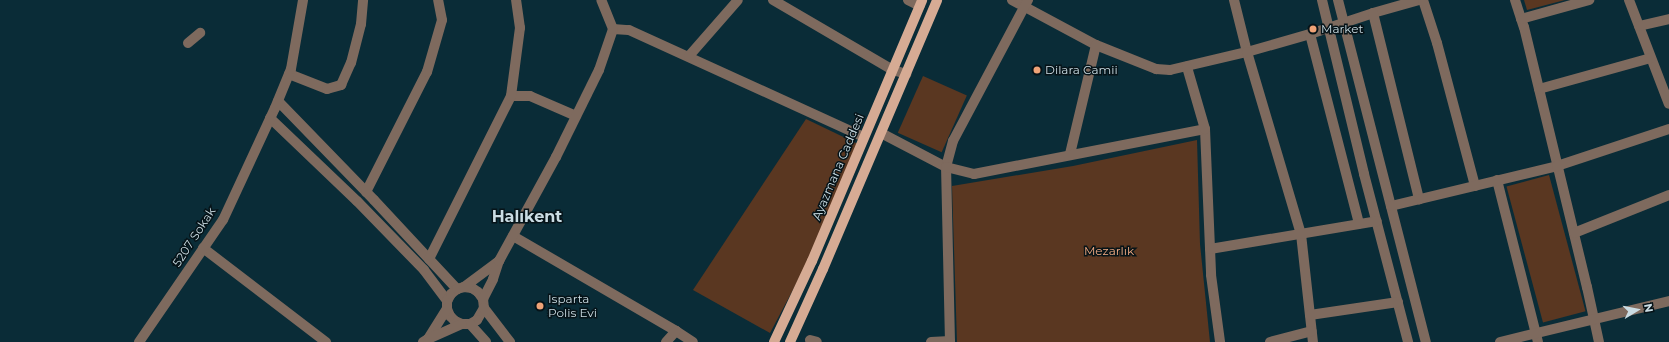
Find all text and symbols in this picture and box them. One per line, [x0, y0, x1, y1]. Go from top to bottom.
place label: Market [1321, 22, 1363, 36]
marker: Market [1308, 24, 1318, 34]
place label: Dilara Camii [1045, 63, 1118, 77]
marker: Dilara Camii [1032, 65, 1042, 75]
street label: Ayazmana Caddesi [809, 112, 867, 222]
street label: 5207 Sokak [169, 205, 219, 269]
district label: Halıkent [492, 207, 562, 227]
park label: Mezarlık [1084, 244, 1134, 258]
north arrow [1617, 290, 1657, 330]
place label: Isparta Polis Evi [548, 292, 597, 320]
marker: Isparta Polis Evi [535, 301, 545, 311]
text: N [1641, 302, 1656, 314]

